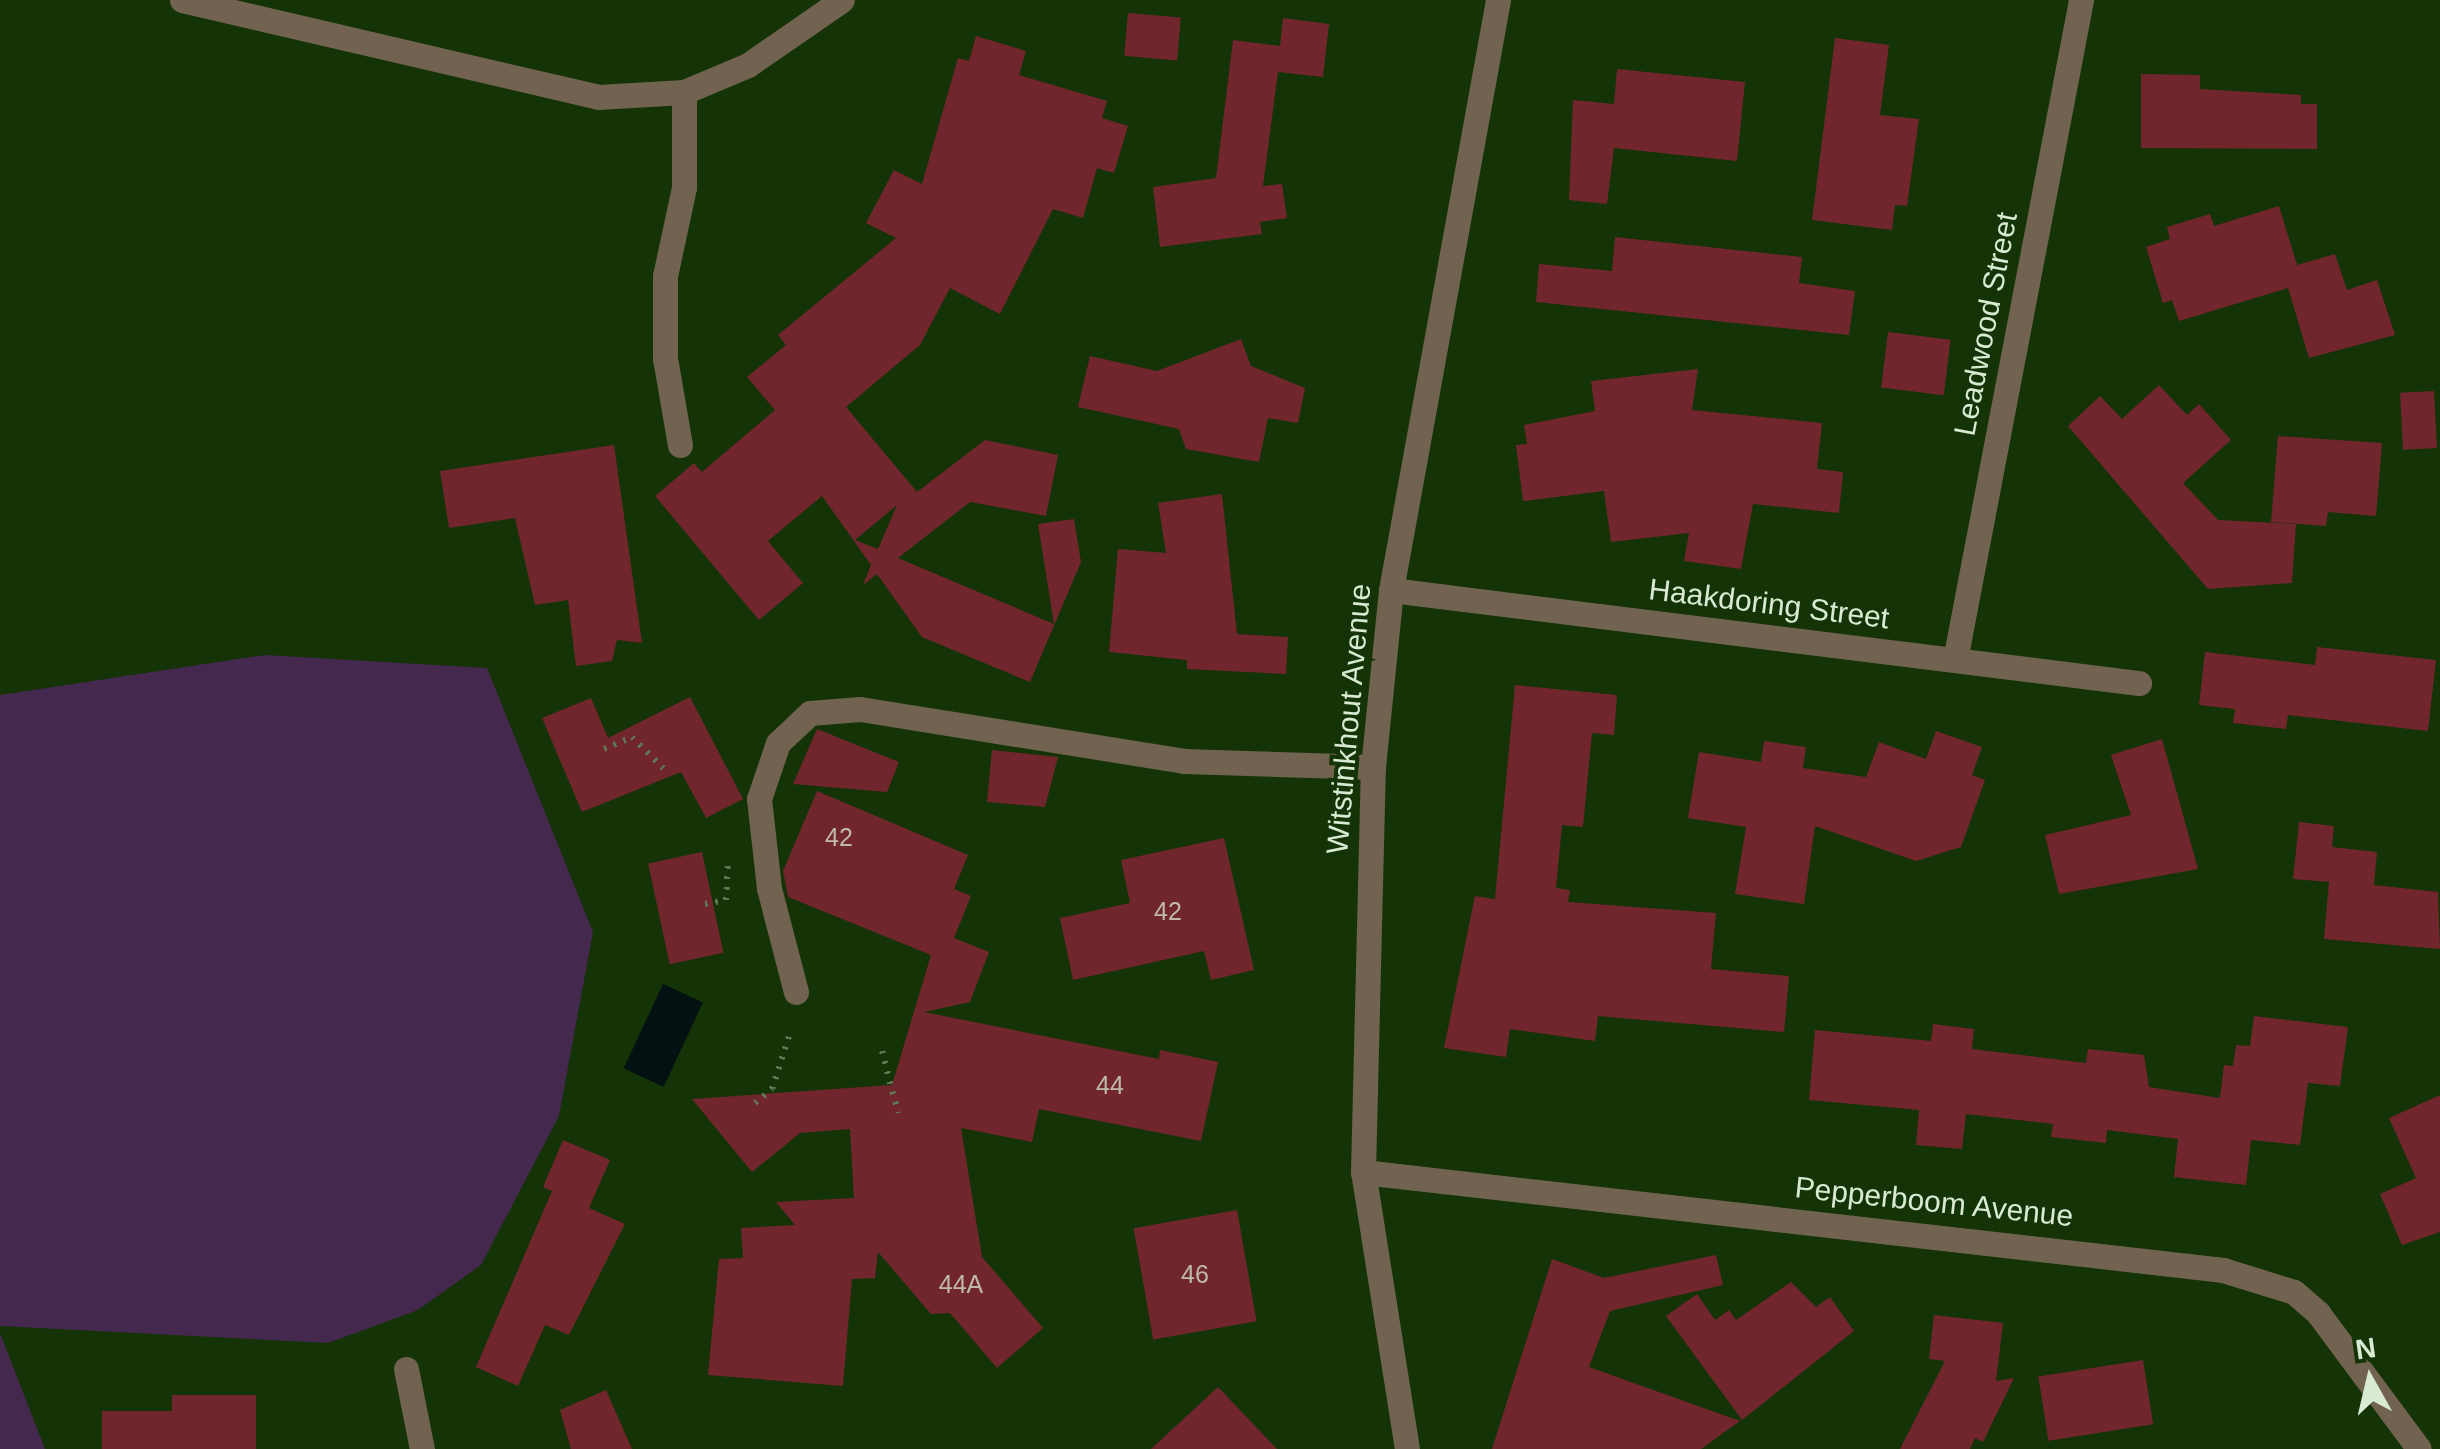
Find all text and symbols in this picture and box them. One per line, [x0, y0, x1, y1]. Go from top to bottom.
street label: Leadwood Street [1947, 209, 2025, 439]
street label: Haakdoring Street [1647, 571, 1891, 637]
street label: Witstinkhout Avenue [1319, 581, 1379, 857]
house number: 42 [825, 822, 853, 852]
house number: 42 [1154, 896, 1182, 926]
house number: 44 [1096, 1070, 1124, 1100]
street label: Pepperboom Avenue [1792, 1169, 2076, 1235]
house number: 46 [1181, 1259, 1209, 1289]
house number: 44A [939, 1269, 983, 1299]
north arrow [2320, 1329, 2420, 1429]
text: N [2354, 1332, 2378, 1366]

